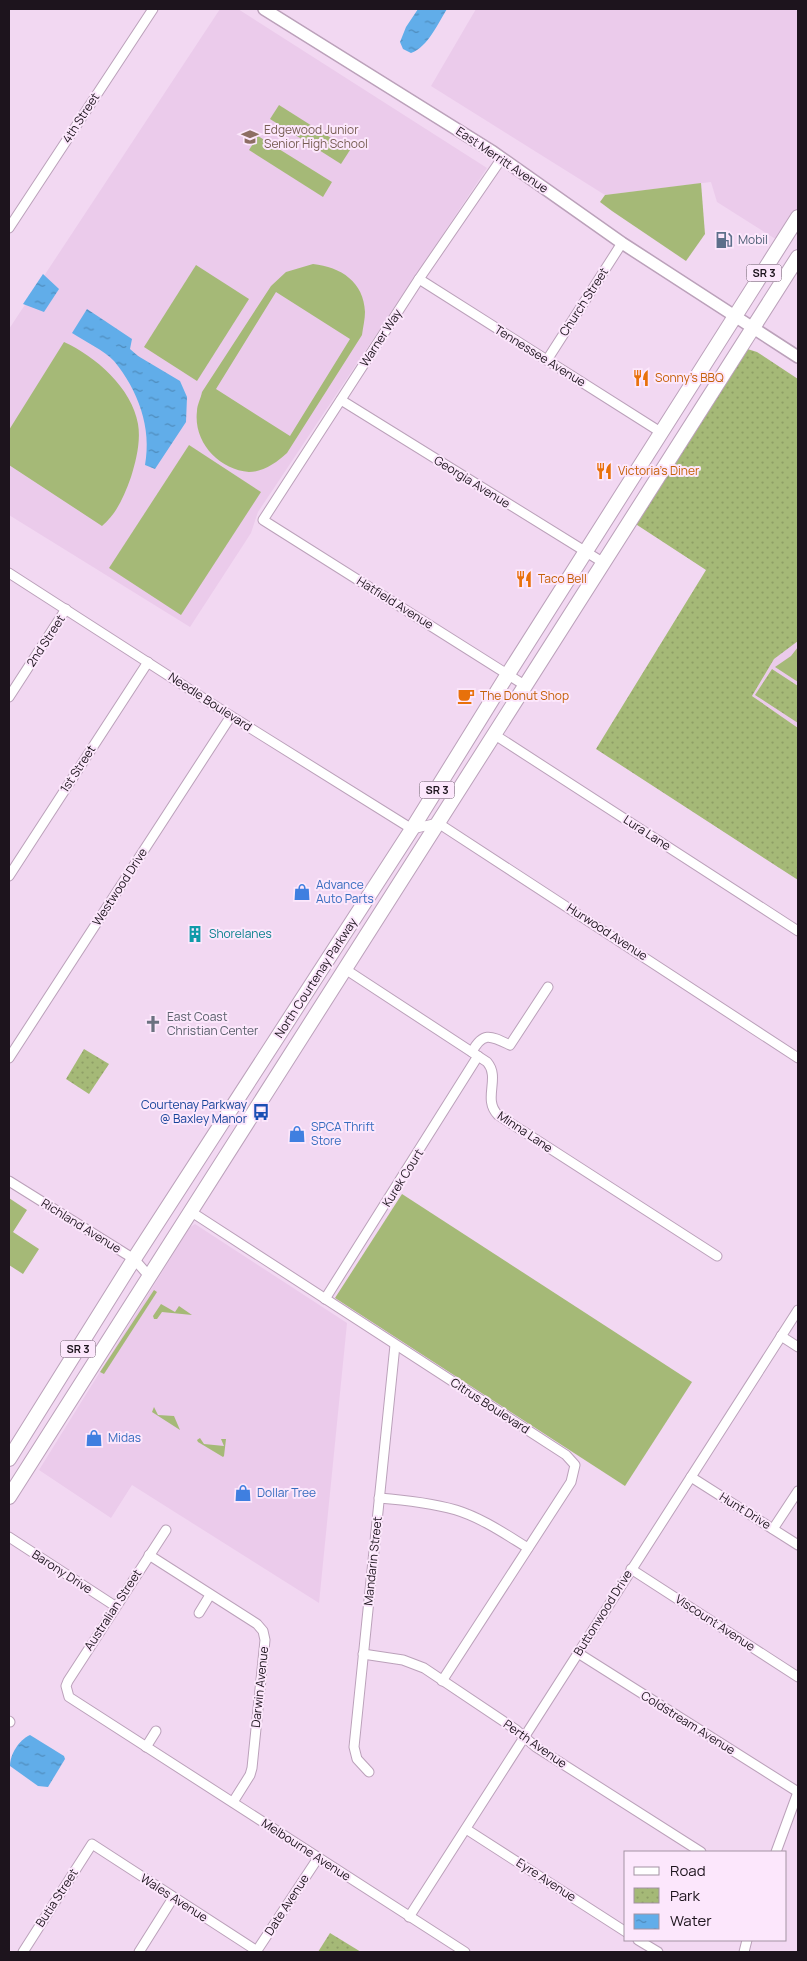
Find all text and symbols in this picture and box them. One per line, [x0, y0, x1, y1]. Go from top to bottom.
street label: 4th Street [58, 89, 103, 146]
place label: Edgewood Junior Senior High School [264, 121, 368, 152]
street label: East Merritt Avenue [453, 122, 552, 197]
school or university icon: Edgewood Junior Senior High School [240, 127, 260, 147]
fuel station icon: Mobil [714, 230, 734, 250]
place label: Mobil [738, 231, 768, 248]
street label: Church Street [555, 264, 612, 339]
road number: SR 3 [746, 264, 782, 282]
street label: Warner Way [356, 305, 406, 370]
street label: Tennessee Avenue [492, 321, 589, 390]
restaurant icon: Sonny's BBQ [631, 368, 651, 388]
place label: Sonny's BBQ [655, 369, 724, 386]
street label: Georgia Avenue [431, 451, 514, 512]
restaurant icon: Victoria's Diner [594, 461, 614, 481]
place label: Victoria's Diner [618, 462, 700, 479]
restaurant icon: Taco Bell [514, 569, 534, 589]
place label: Taco Bell [538, 570, 587, 587]
street label: Hatfield Avenue [354, 572, 437, 633]
street label: 2nd Street [22, 611, 69, 670]
street label: Needle Boulevard [165, 668, 255, 735]
cafe icon: The Donut Shop [456, 686, 476, 706]
place label: The Donut Shop [480, 687, 569, 704]
street label: 1st Street [56, 742, 99, 796]
road number: SR 3 [420, 782, 454, 798]
street label: Lura Lane [620, 811, 674, 854]
street label: Westwood Drive [88, 845, 151, 929]
place label: Advance Auto Parts [316, 876, 374, 907]
shop icon: Advance Auto Parts [292, 882, 312, 902]
street label: Hurwood Avenue [563, 899, 651, 964]
street label: North Courtenay Parkway [270, 914, 361, 1041]
building icon: Shorelanes [185, 924, 205, 944]
place label: Shorelanes [209, 925, 272, 942]
place label: East Coast Christian Center [167, 1008, 259, 1039]
church icon: East Coast Christian Center [143, 1014, 163, 1034]
place label: Courtenay Parkway @ Baxley Manor [141, 1096, 248, 1127]
bus stop icon: Courtenay Parkway @ Baxley Manor [251, 1102, 271, 1122]
street label: Minna Lane [494, 1107, 556, 1156]
place label: SPCA Thrift Store [311, 1118, 375, 1149]
shop icon: SPCA Thrift Store [287, 1124, 307, 1144]
street label: Kurek Court [378, 1145, 427, 1210]
street label: Richland Avenue [38, 1194, 124, 1257]
road number: SR 3 [60, 1340, 96, 1358]
street label: Citrus Boulevard [447, 1374, 533, 1438]
shop icon: Midas [84, 1428, 104, 1448]
place label: Midas [108, 1429, 141, 1446]
shop icon: Dollar Tree [233, 1483, 253, 1503]
place label: Dollar Tree [257, 1484, 316, 1501]
street label: Hunt Drive [716, 1488, 774, 1533]
street label: Mandarin Street [359, 1515, 386, 1606]
street label: Barony Drive [29, 1546, 96, 1598]
street label: Australian Street [80, 1566, 145, 1654]
street label: Buttonwood Drive [569, 1567, 636, 1659]
street label: Viscount Avenue [672, 1590, 759, 1655]
street label: Darwin Avenue [247, 1645, 272, 1728]
street label: Coldstream Avenue [638, 1687, 739, 1758]
street label: Perth Avenue [500, 1715, 570, 1772]
street label: Melbourne Avenue [258, 1814, 354, 1885]
legend [624, 1851, 787, 1941]
street label: Eyre Avenue [513, 1854, 579, 1905]
text: Road [670, 1860, 706, 1881]
street label: Butia Street [31, 1865, 82, 1930]
street label: Wales Avenue [137, 1869, 211, 1926]
street label: Date Avenue [260, 1871, 313, 1939]
text: Park [670, 1885, 700, 1906]
text: Water [670, 1910, 712, 1931]

